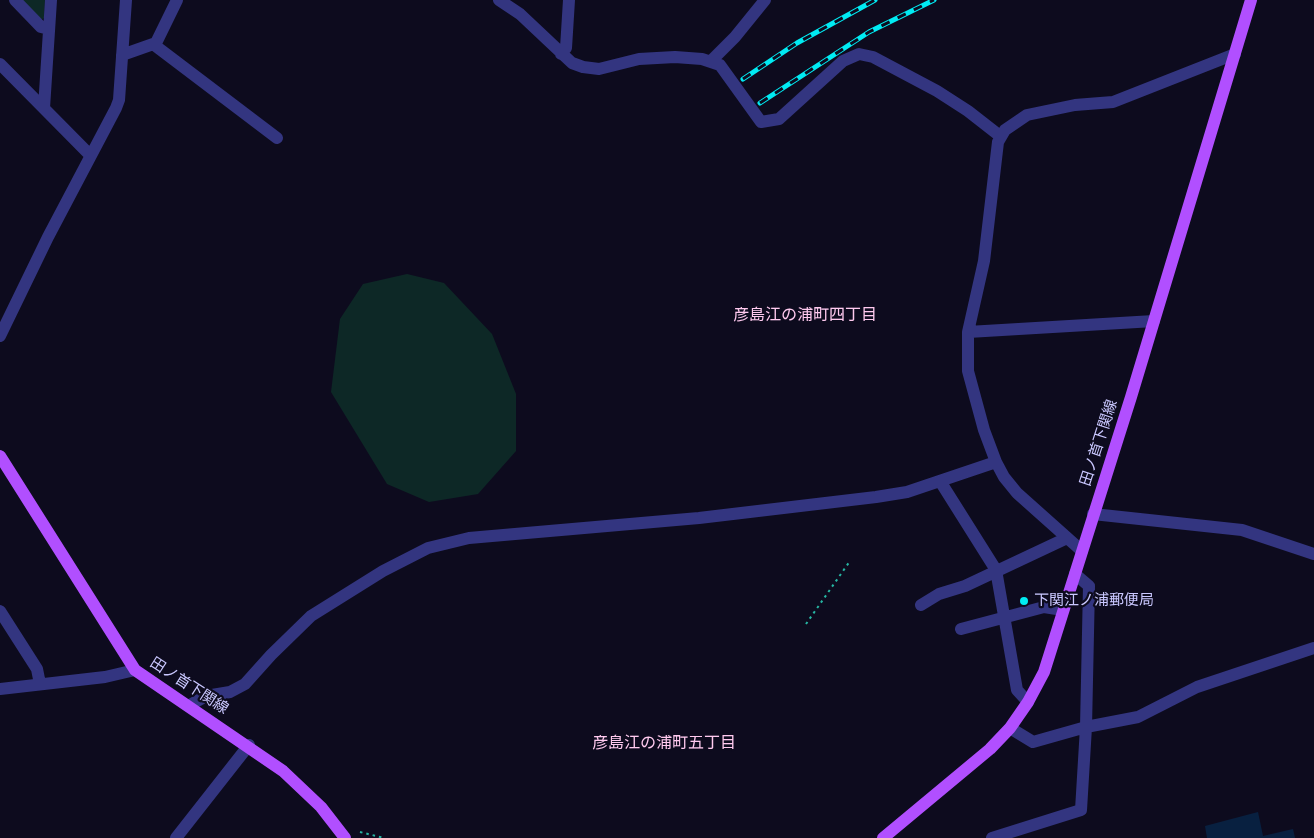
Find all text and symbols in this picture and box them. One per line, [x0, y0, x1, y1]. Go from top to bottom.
district label: 彦島江の浦町四丁目 [733, 305, 877, 325]
street label: 田ノ首下関線 [1077, 397, 1121, 489]
place label: 下関江ノ浦郵便局 [1034, 592, 1154, 610]
marker: 下関江ノ浦郵便局 [1018, 595, 1030, 607]
street label: 田ノ首下関線 [146, 654, 232, 718]
district label: 彦島江の浦町五丁目 [592, 733, 736, 753]

